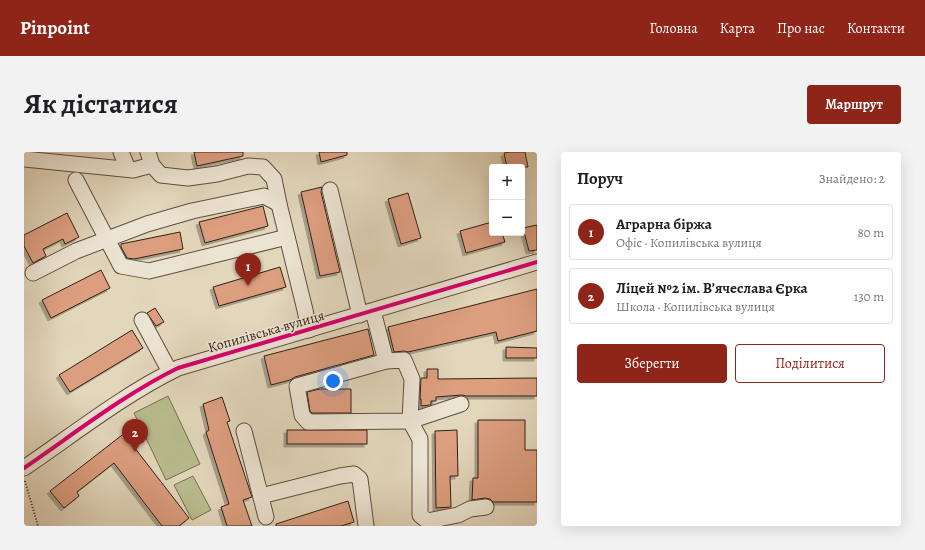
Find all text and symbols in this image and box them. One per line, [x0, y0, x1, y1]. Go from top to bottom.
text: Pinpoint [20, 15, 90, 41]
text: Головна [649, 19, 698, 38]
text: Карта [720, 19, 755, 38]
text: Про нас [777, 19, 825, 38]
text: Контакти [847, 19, 905, 38]
text: Як дістатися [24, 85, 178, 123]
button: Маршрут [807, 85, 901, 124]
map controls [489, 164, 525, 236]
button: + [489, 164, 525, 200]
text: Поруч [577, 167, 623, 190]
text: Знайдено: 2 [819, 170, 885, 187]
button: − [489, 200, 525, 236]
text: Аграрна біржа [616, 214, 712, 234]
text: 1 [589, 224, 593, 241]
text: 80 m [857, 224, 884, 241]
text: Офіс · Копилівська вулиця [616, 234, 762, 251]
pin: 1 [235, 253, 261, 286]
text: Ліцей №2 ім. В’ячеслава Єрка [616, 278, 808, 298]
text: 2 [588, 288, 594, 305]
text: 130 m [854, 288, 884, 305]
text: Школа · Копилівська вулиця [616, 298, 775, 315]
street label: Копилівська вулиця [206, 306, 327, 357]
button: Зберегти [577, 344, 727, 383]
button: Поділитися [735, 344, 885, 383]
your location [323, 371, 343, 391]
pin: 2 [122, 419, 148, 452]

